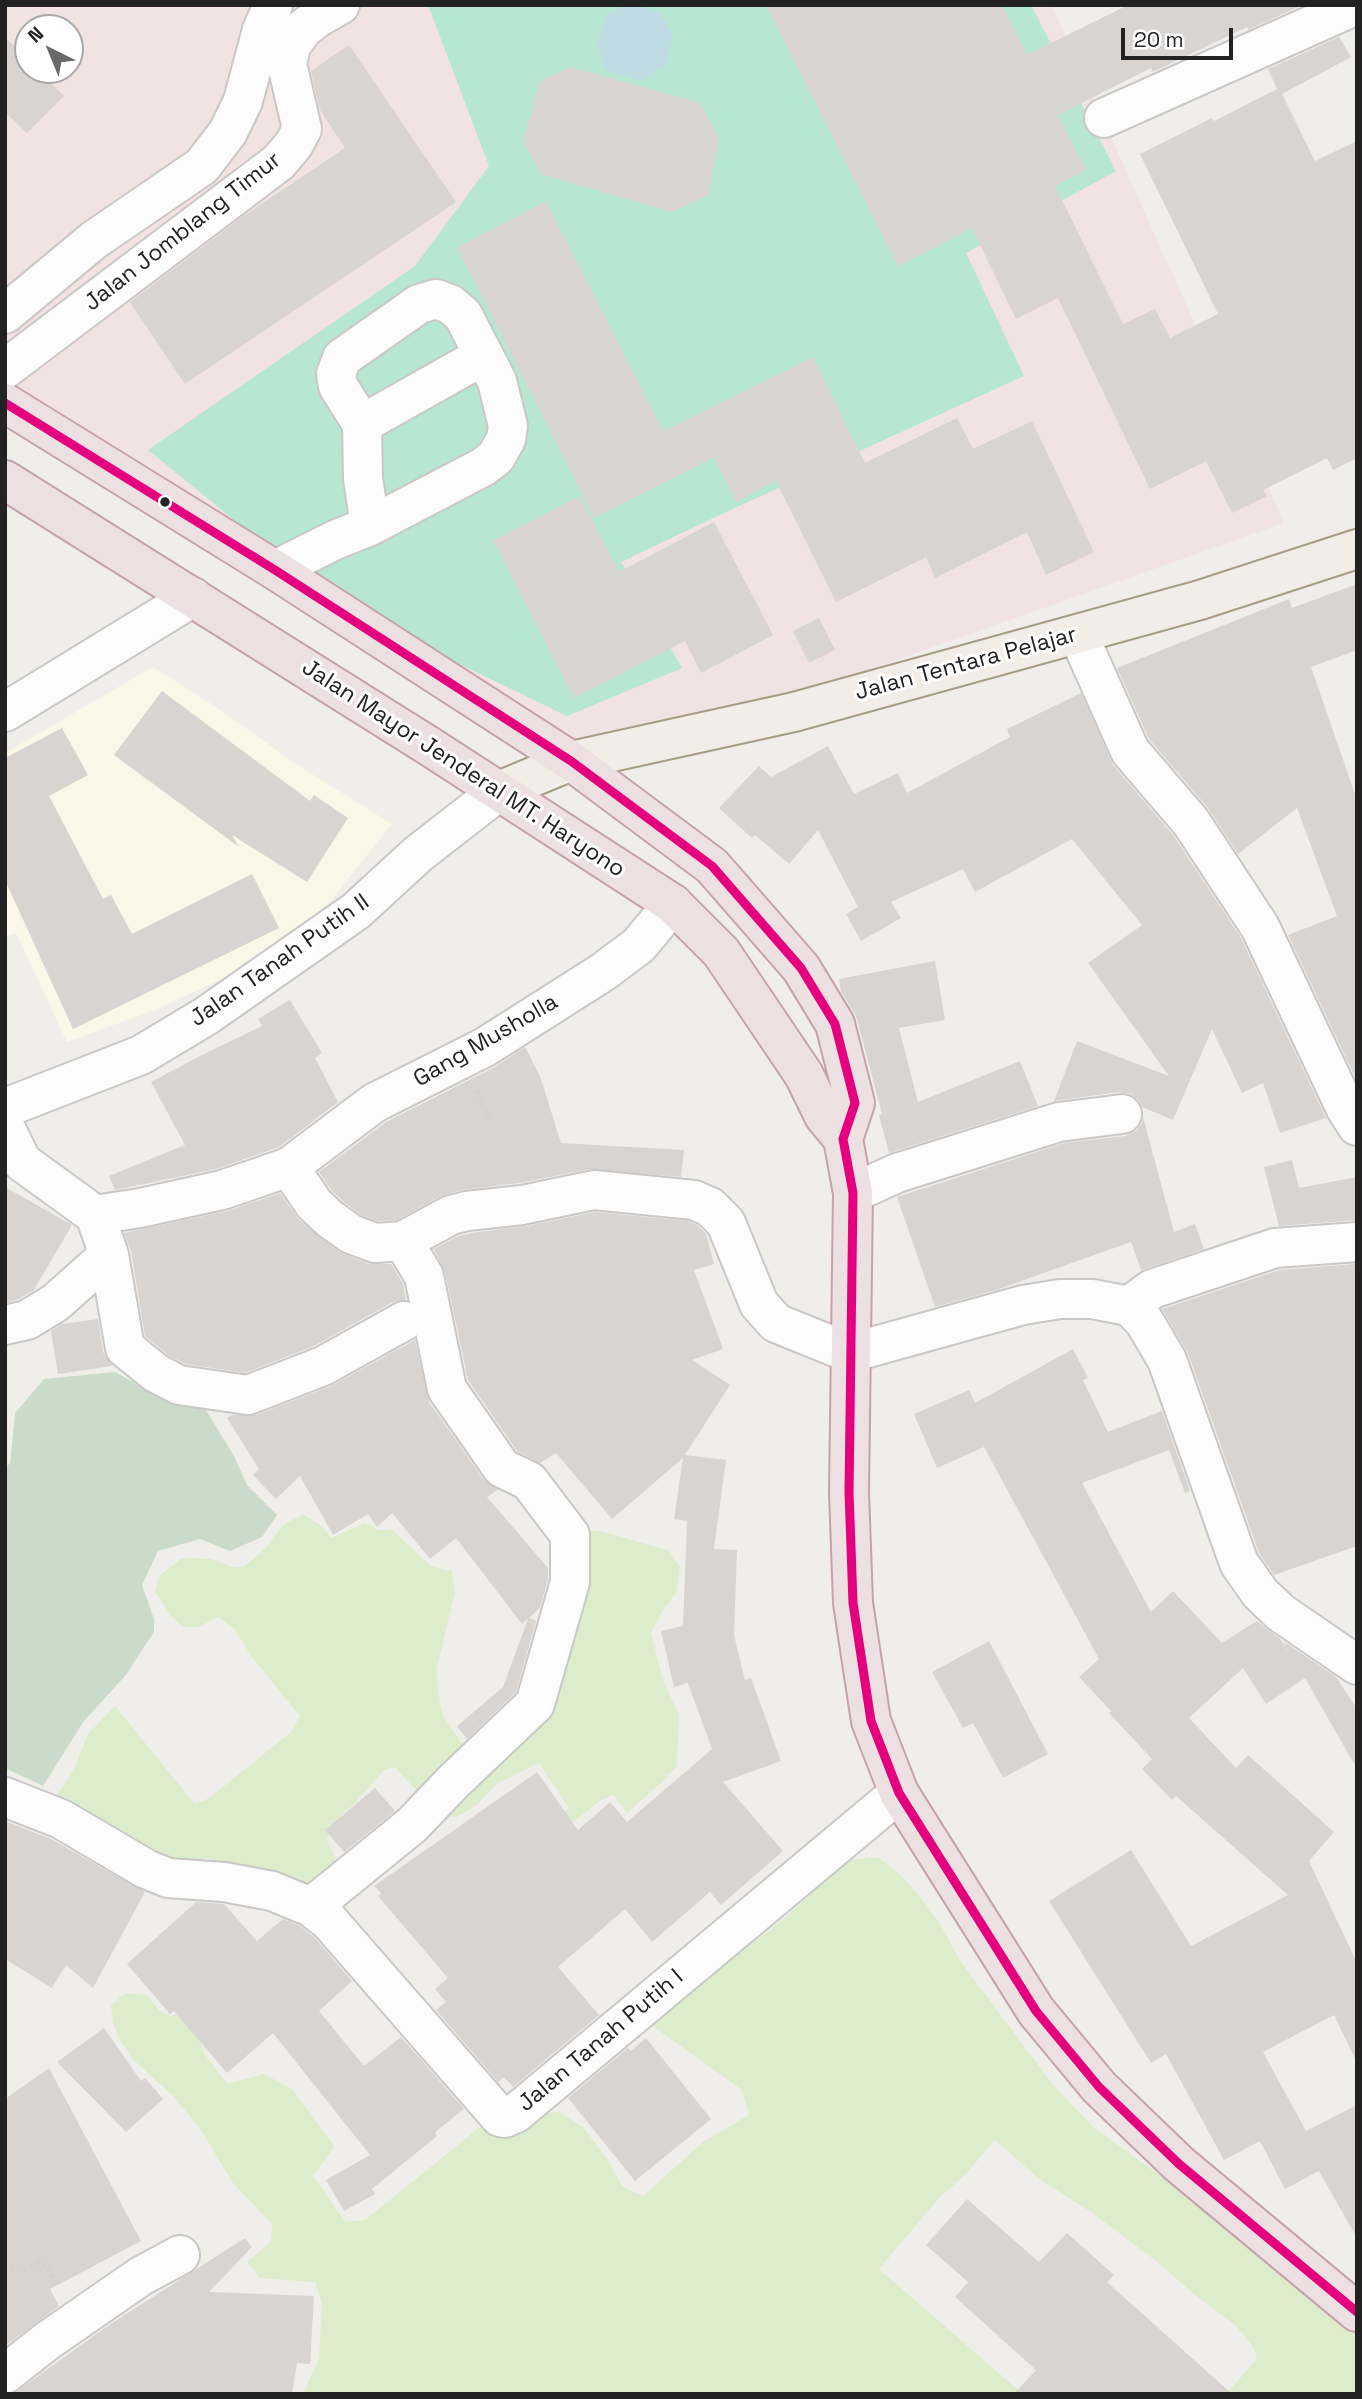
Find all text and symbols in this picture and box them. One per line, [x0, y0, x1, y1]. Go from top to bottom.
north arrow [14, 14, 84, 84]
scale bar [1124, 14, 1236, 58]
text: N [23, 21, 49, 48]
text: 20 m [1134, 26, 1184, 53]
street label: Jalan Jomblang Timur [79, 147, 287, 317]
unlabelled marker [158, 495, 172, 509]
street label: Jalan Tentara Pelajar [852, 621, 1080, 707]
street label: Jalan Mayor Jenderal MT. Haryono [296, 654, 630, 884]
street label: Jalan Tanah Putih II [185, 889, 375, 1033]
street label: Gang Musholla [409, 989, 563, 1093]
street label: Jalan Tanah Putih I [513, 1964, 689, 2118]

